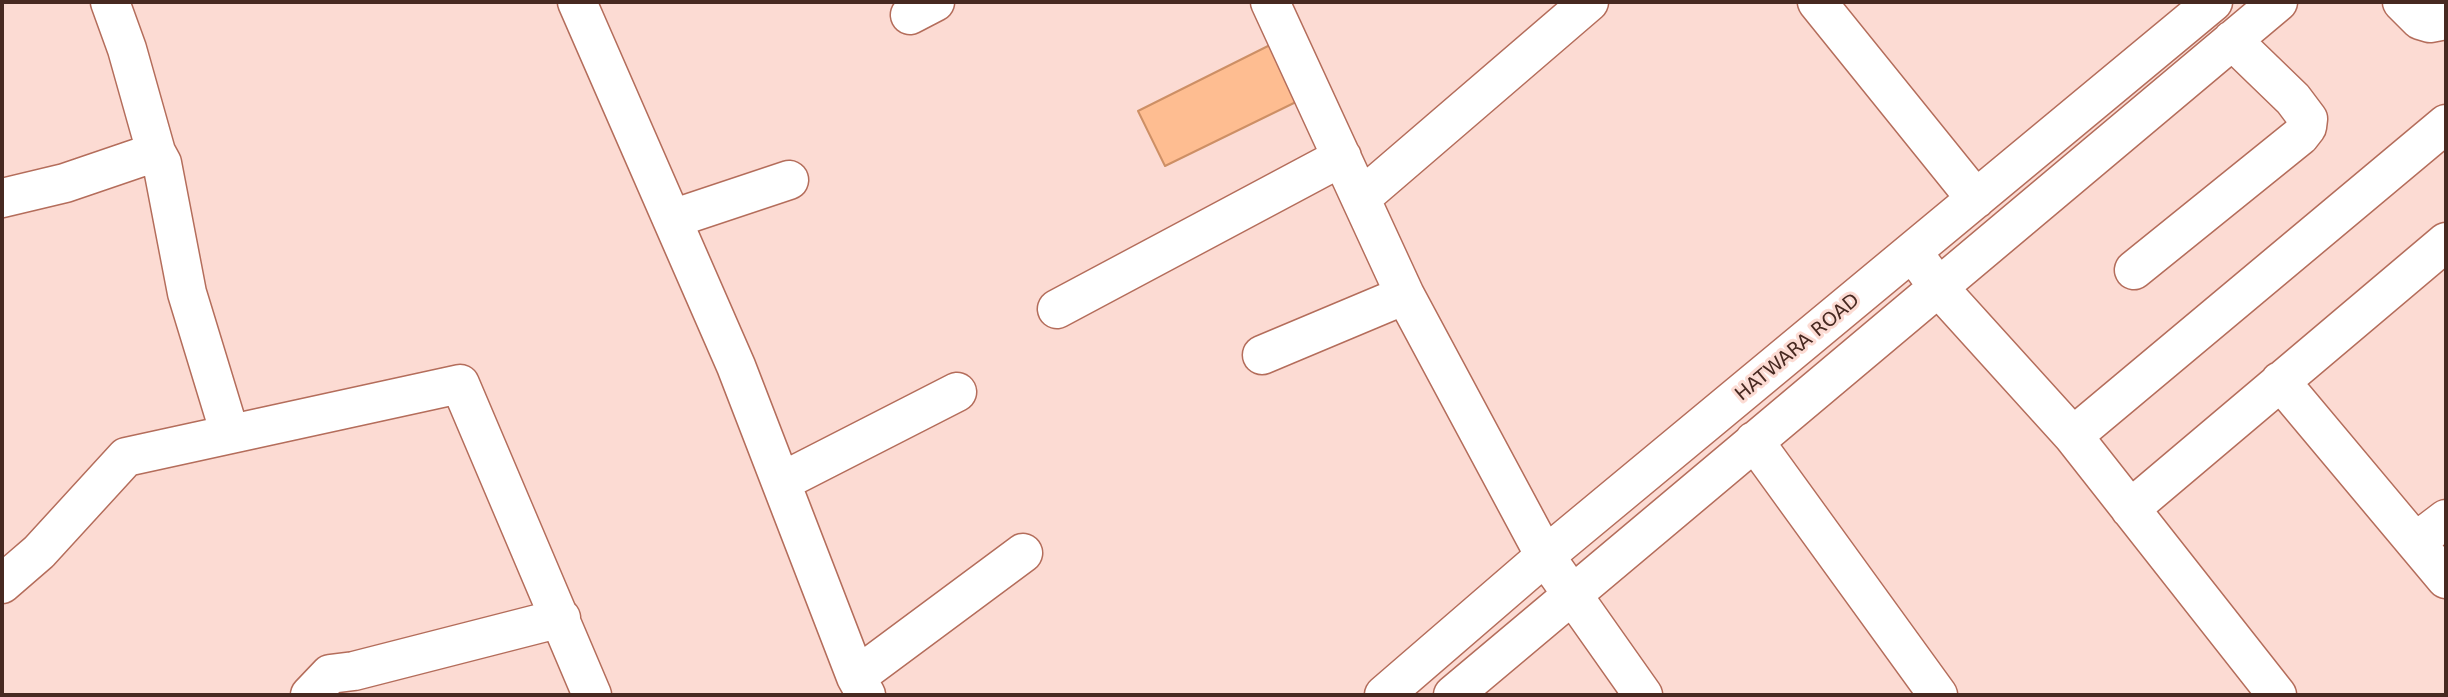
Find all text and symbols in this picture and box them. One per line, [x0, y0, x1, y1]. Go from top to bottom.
street label: HATWARA ROAD [1731, 289, 1865, 407]

